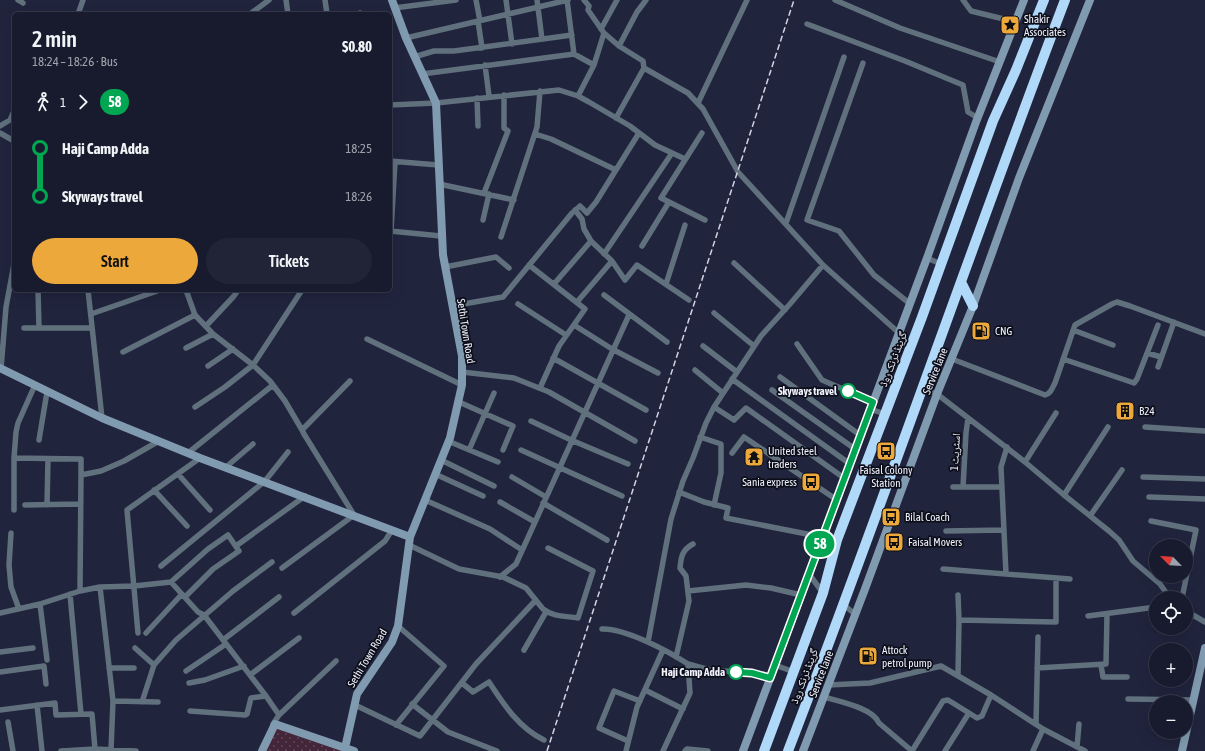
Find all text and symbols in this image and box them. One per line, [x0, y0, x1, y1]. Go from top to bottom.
place label: Shakir Associates [1024, 13, 1066, 38]
place icon: Shakir Associates [999, 14, 1021, 36]
text: 2 min [32, 26, 77, 52]
text: $0.80 [342, 38, 372, 55]
text: 18:24 – 18:26 · Bus [32, 54, 118, 69]
icon: walk [32, 91, 54, 113]
icon: forward [72, 91, 94, 113]
text: 58 [108, 94, 121, 110]
text: 1 [60, 95, 66, 110]
text: Haji Camp Adda [62, 140, 149, 157]
text: 18:25 [345, 141, 372, 156]
text: Skyways travel [62, 188, 143, 205]
text: 18:26 [345, 189, 372, 204]
button: Start [32, 238, 198, 284]
button: Tickets [206, 238, 372, 284]
street label: Sethi Town Road [455, 298, 477, 364]
fuel station icon: CNG [970, 320, 992, 342]
place label: CNG [995, 325, 1012, 337]
street label: گرینڈ ٹرنک روڈ [877, 329, 909, 388]
street label: Service lane [920, 346, 950, 396]
marker: Skyways travel [840, 383, 856, 399]
place label: Skyways travel [778, 385, 838, 397]
building icon: B24 [1114, 400, 1136, 422]
place label: B24 [1139, 405, 1155, 417]
street label: اسٹریٹ 1 [948, 433, 962, 471]
bus stop icon: Faisal Colony Station [875, 440, 897, 462]
place label: United steel traders [768, 445, 817, 470]
temple icon: United steel traders [743, 446, 765, 468]
place label: Faisal Colony Station [859, 464, 913, 489]
bus stop icon: Sania express [800, 471, 822, 493]
place label: Sania express [742, 476, 797, 488]
bus stop icon: Bilal Coach [880, 506, 902, 528]
place label: Bilal Coach [905, 511, 950, 523]
line badge: 58 [802, 531, 838, 557]
bus stop icon: Faisal Movers [883, 531, 905, 553]
text: 58 [813, 536, 827, 552]
place label: Faisal Movers [908, 536, 962, 548]
north arrow [1149, 539, 1193, 583]
map controls [1149, 539, 1193, 739]
button: locate [1149, 591, 1193, 635]
street label: Sethi Town Road [345, 627, 389, 689]
button: + [1149, 643, 1193, 687]
place label: Attock petrol pump [882, 644, 932, 669]
fuel station icon: Attock petrol pump [857, 645, 879, 667]
street label: گرینڈ ٹرنک روڈ [788, 646, 820, 705]
street label: Service lane [807, 649, 835, 699]
marker: Haji Camp Adda [728, 664, 744, 680]
place label: Haji Camp Adda [661, 666, 725, 678]
button: − [1149, 695, 1193, 739]

